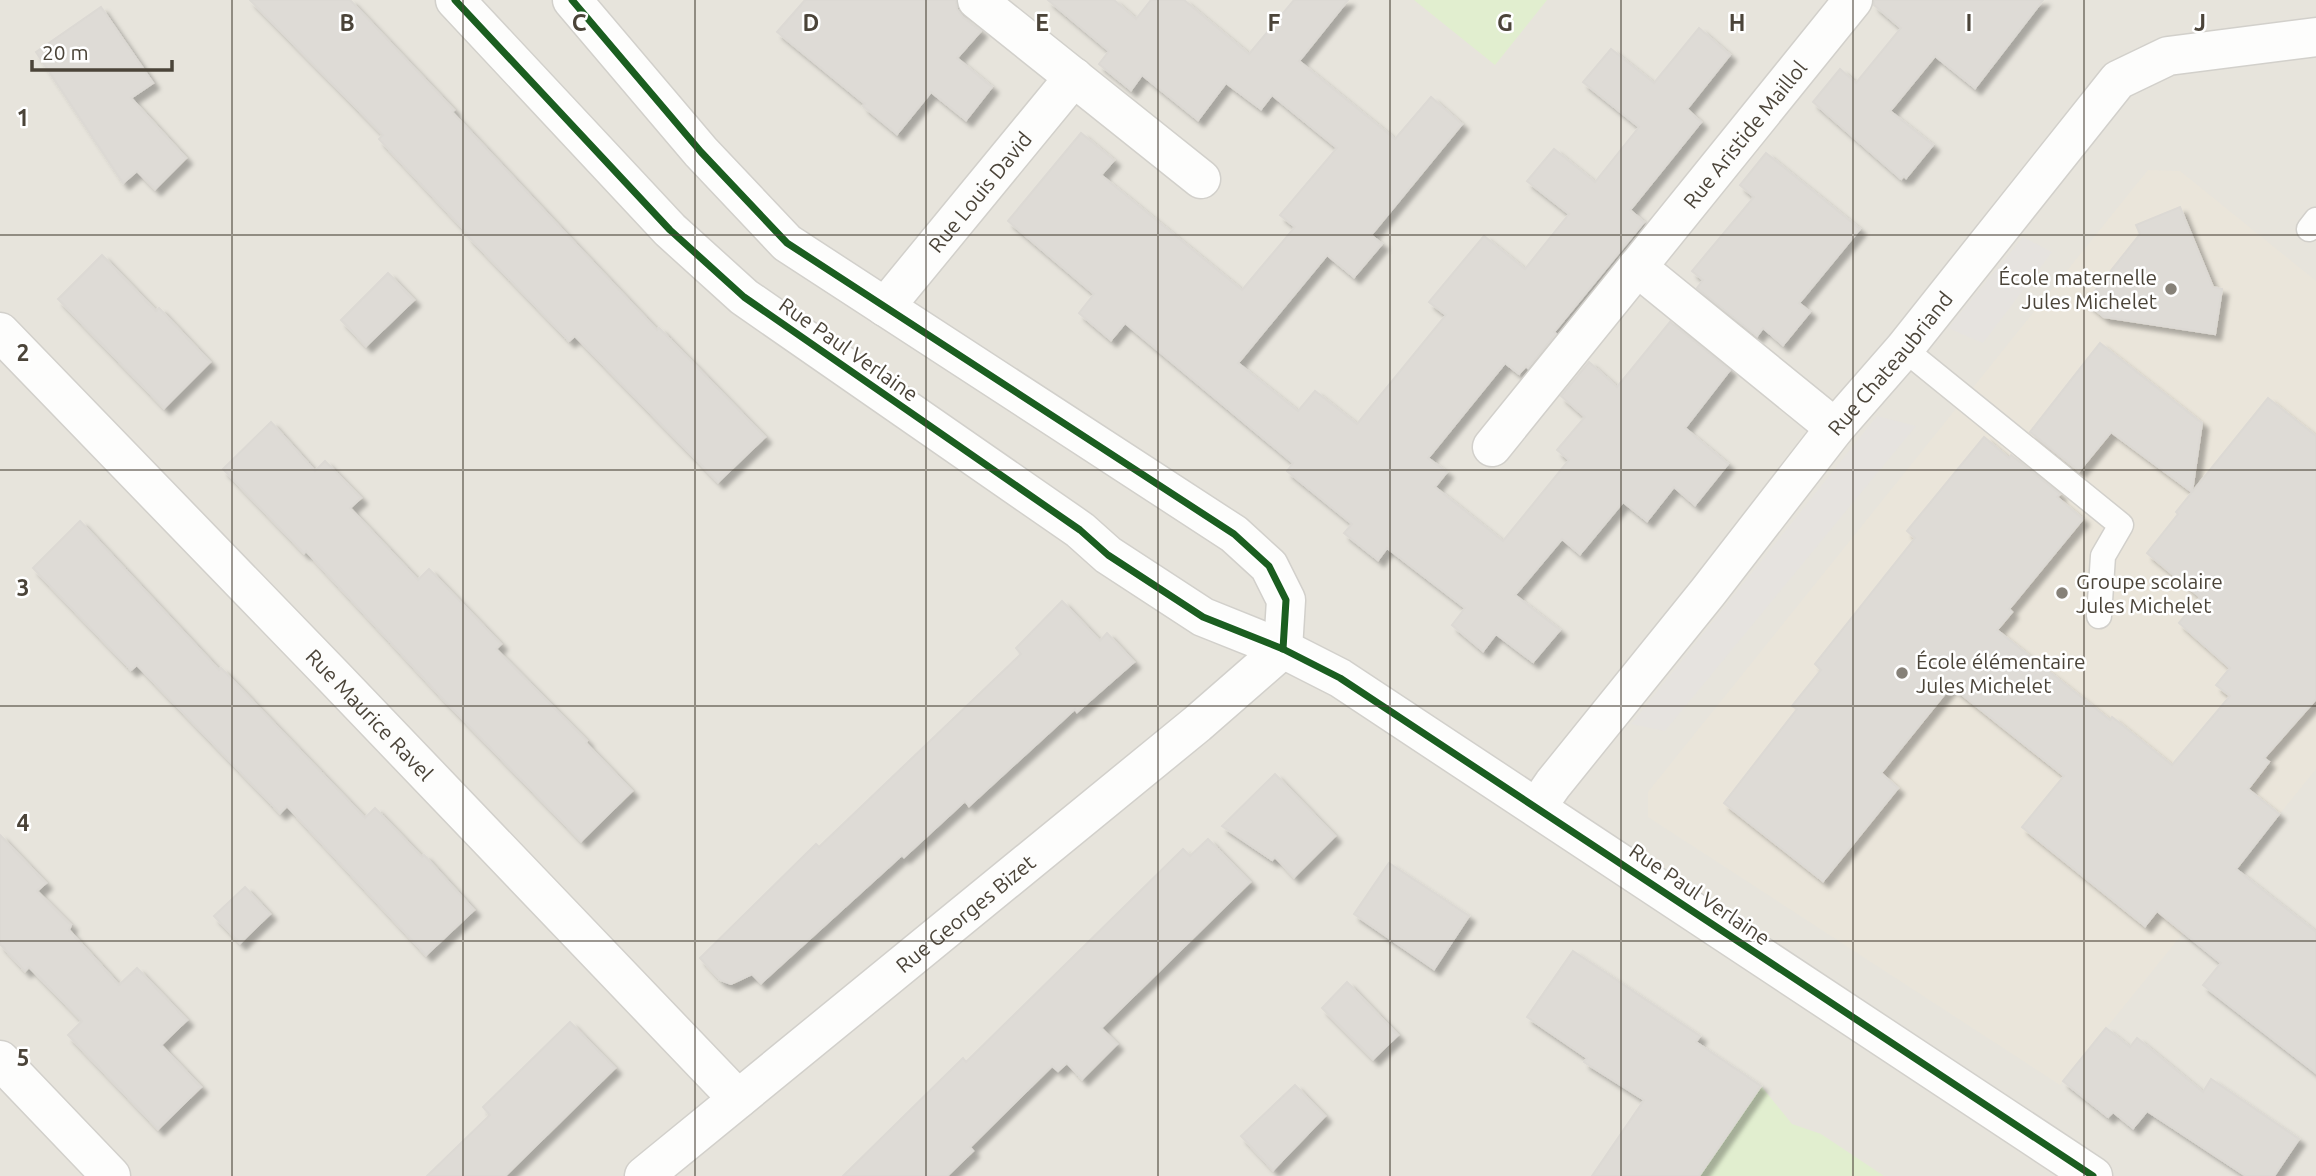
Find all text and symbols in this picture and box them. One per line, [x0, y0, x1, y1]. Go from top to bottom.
text: B [339, 10, 355, 35]
text: C [572, 10, 587, 35]
text: D [803, 10, 819, 35]
text: E [1035, 10, 1049, 35]
text: F [1268, 10, 1281, 35]
text: G [1497, 10, 1513, 35]
text: H [1729, 10, 1745, 35]
text: I [1966, 10, 1972, 35]
text: J [2194, 10, 2206, 35]
scale bar [32, 28, 172, 72]
text: 20 m [42, 40, 89, 64]
street label: Rue Aristide Maillol [1678, 56, 1811, 213]
text: 1 [17, 105, 29, 130]
street label: Rue Louis David [923, 127, 1036, 257]
place label: École maternelle Jules Michelet [1998, 265, 2157, 313]
marker: École maternelle Jules Michelet [2163, 281, 2179, 297]
street label: Rue Chateaubriand [1822, 287, 1957, 440]
street label: Rue Paul Verlaine [775, 292, 923, 406]
text: 2 [17, 340, 29, 365]
place label: Groupe scolaire Jules Michelet [2076, 569, 2223, 617]
text: 3 [17, 575, 29, 600]
marker: Groupe scolaire Jules Michelet [2054, 585, 2070, 601]
street label: Rue Maurice Ravel [301, 644, 438, 785]
place label: École élémentaire Jules Michelet [1916, 649, 2086, 697]
marker: École élémentaire Jules Michelet [1894, 665, 1910, 681]
text: 4 [17, 810, 30, 835]
street label: Rue Paul Verlaine [1625, 838, 1775, 950]
street label: Rue Georges Bizet [891, 849, 1040, 977]
text: 5 [17, 1045, 29, 1070]

